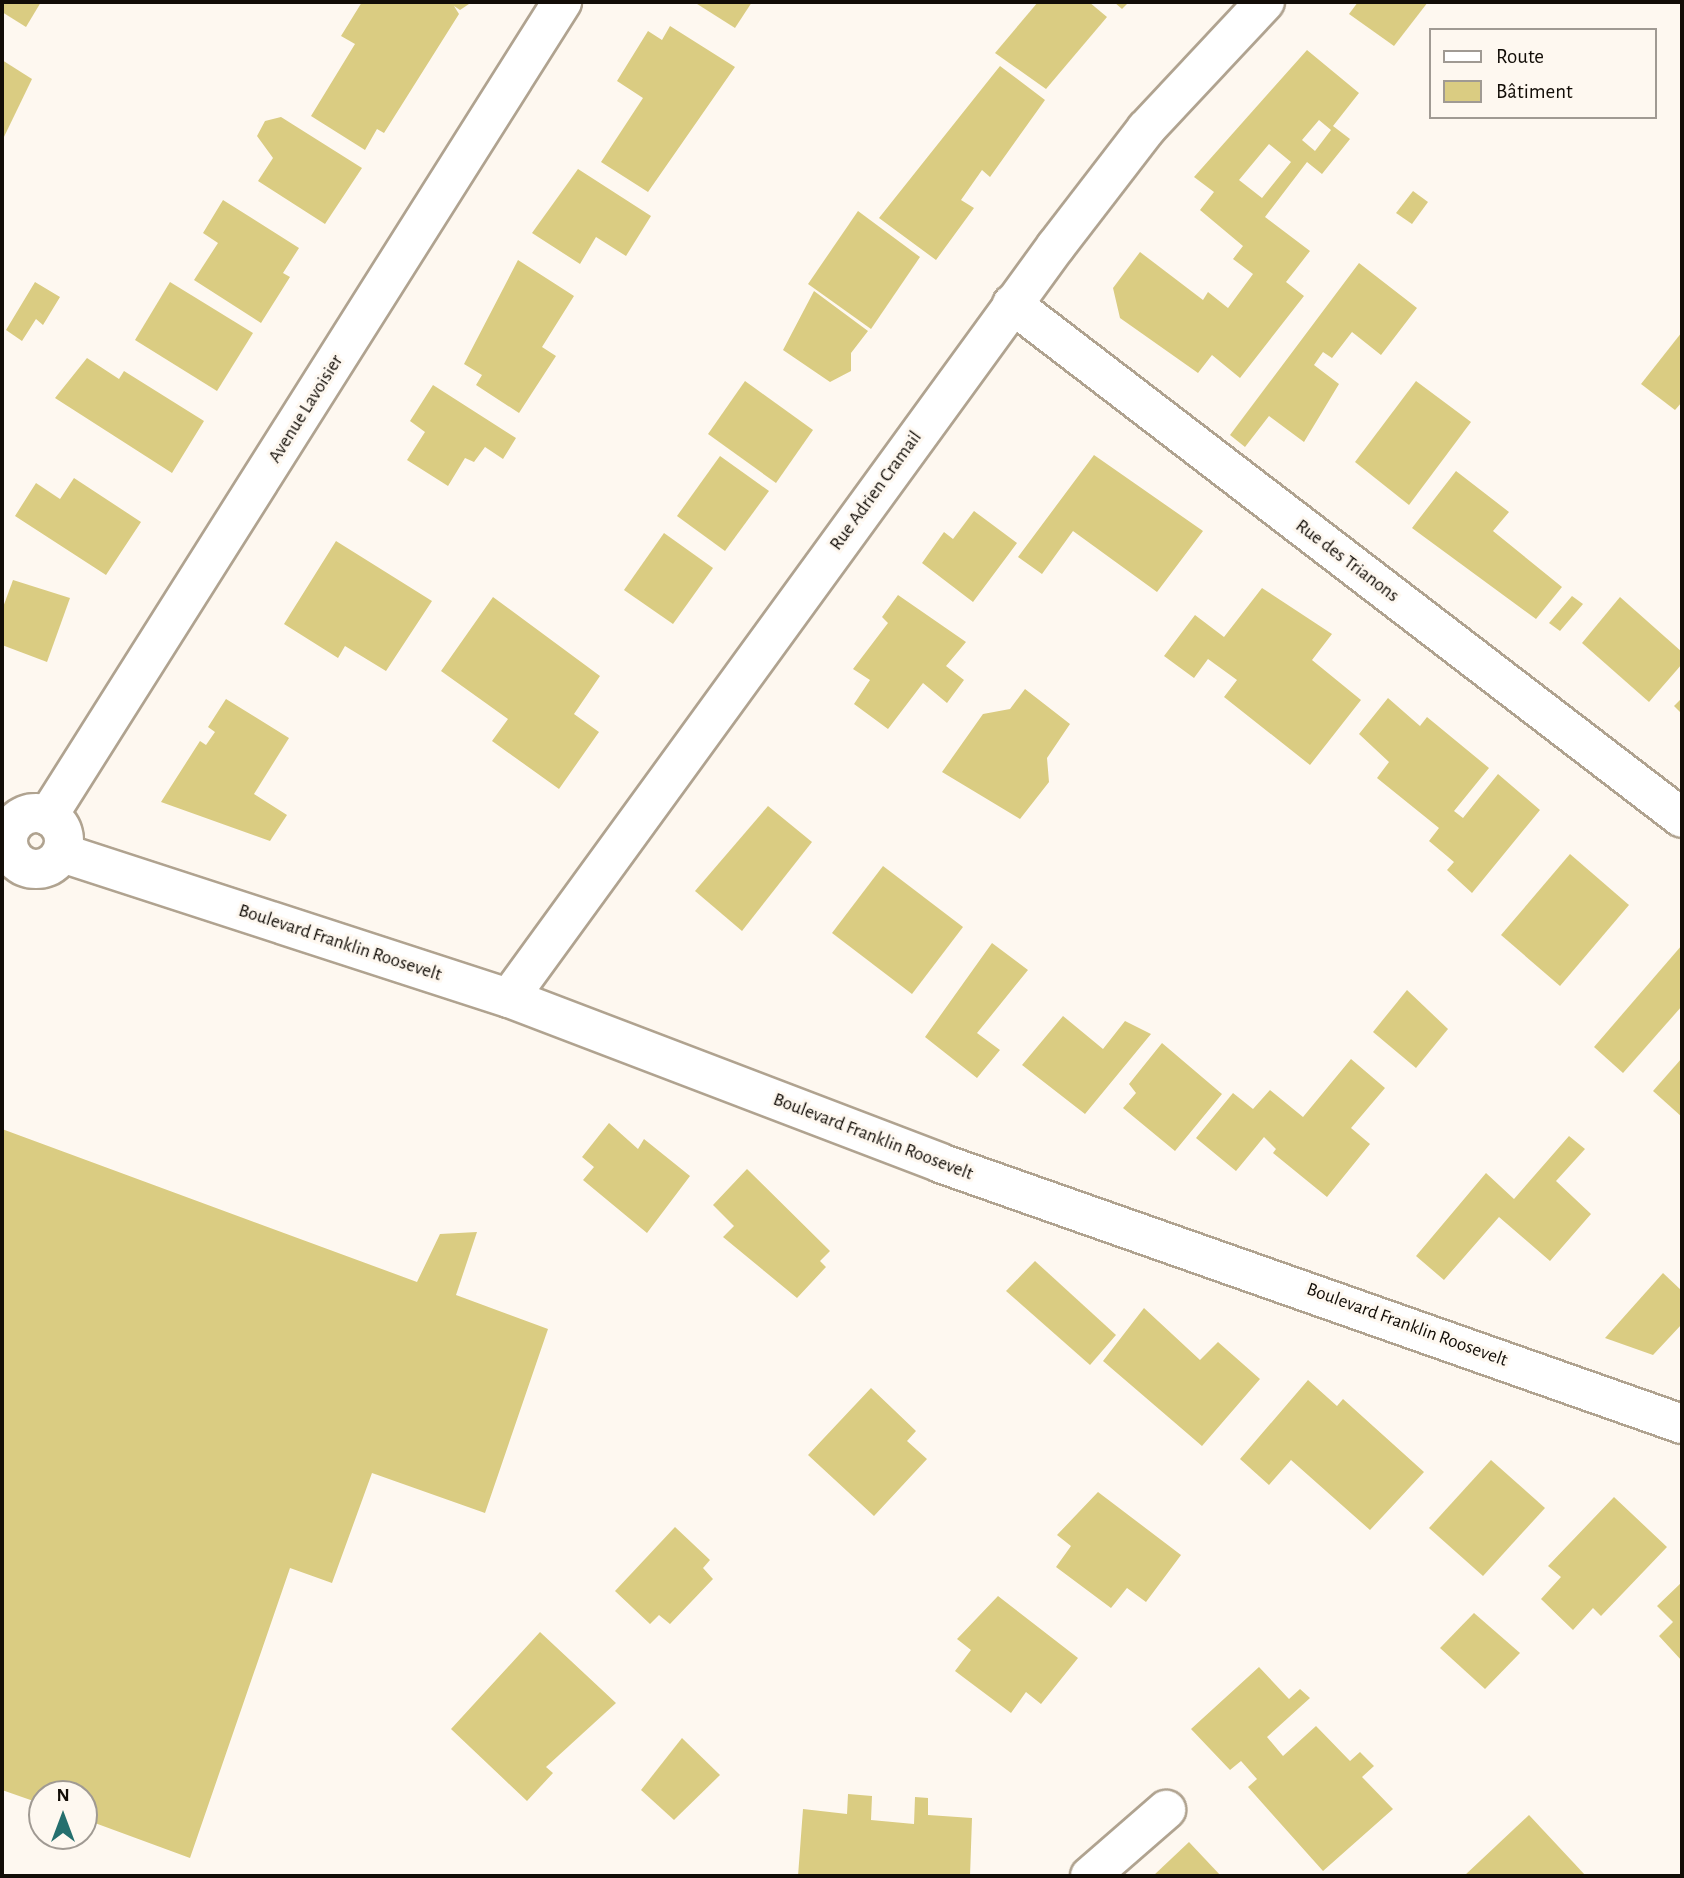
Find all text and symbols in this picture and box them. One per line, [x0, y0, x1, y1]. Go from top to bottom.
legend [1428, 28, 1656, 119]
text: Route [1496, 46, 1544, 67]
text: Bâtiment [1496, 81, 1573, 102]
street label: Avenue Lavoisier [264, 351, 348, 467]
street label: Rue Adrien Cramail [825, 427, 927, 555]
street label: Rue des Trianons [1291, 515, 1403, 607]
street label: Boulevard Franklin Roosevelt [236, 899, 444, 987]
street label: Boulevard Franklin Roosevelt [770, 1088, 976, 1186]
street label: Boulevard Franklin Roosevelt [1303, 1278, 1511, 1372]
north arrow [28, 1780, 98, 1850]
text: N [56, 1786, 70, 1805]

